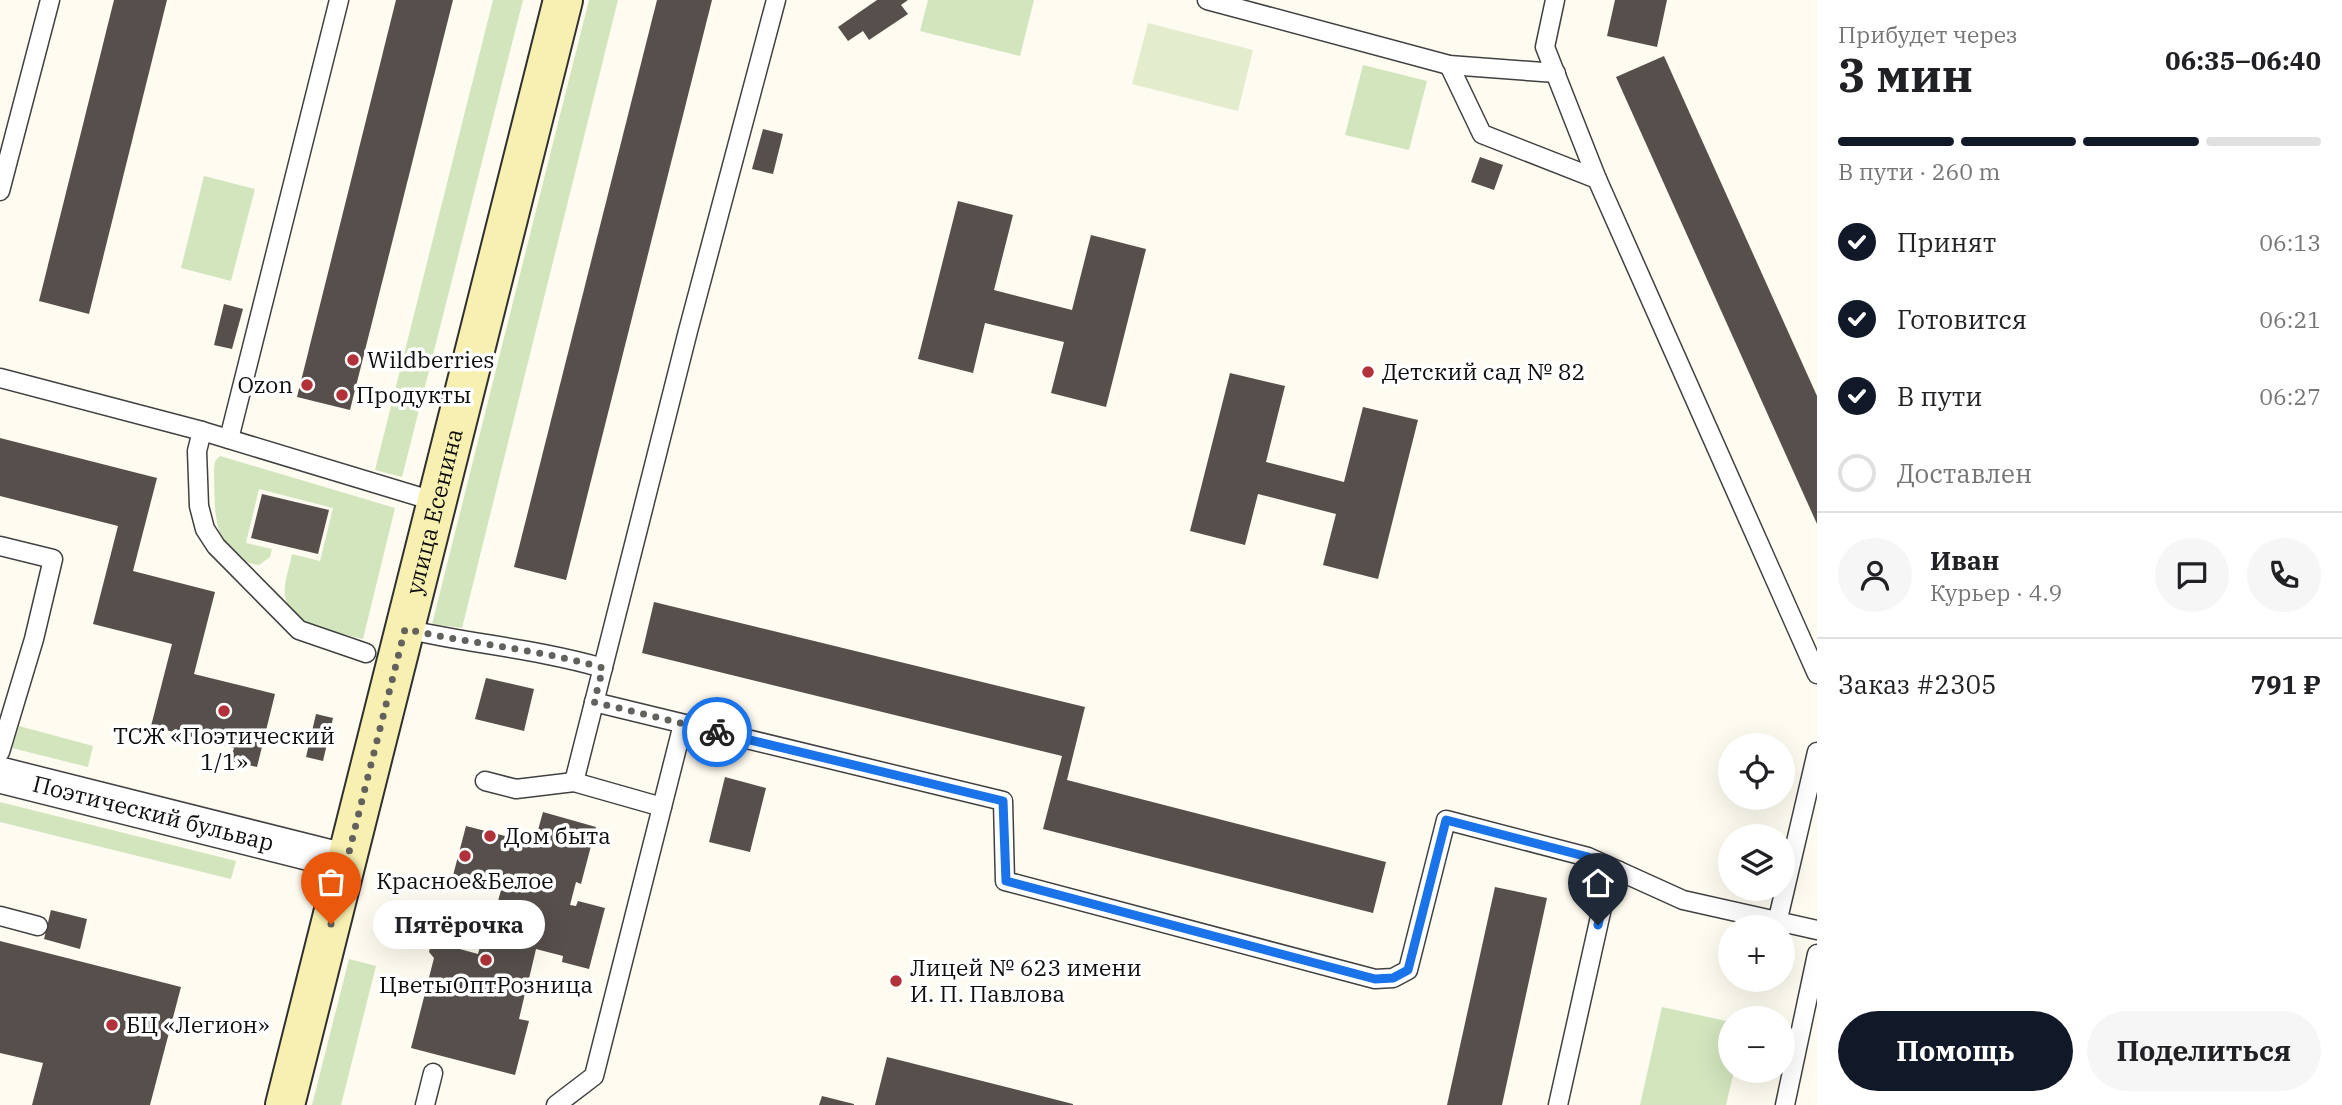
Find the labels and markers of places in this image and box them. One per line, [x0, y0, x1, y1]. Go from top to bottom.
place label: Wildberries [367, 344, 495, 374]
marker: Wildberries [345, 352, 361, 368]
place label: Детский сад № 82 [1382, 356, 1585, 386]
marker: Детский сад № 82 [1360, 364, 1376, 380]
place label: Ozon [237, 369, 293, 399]
marker: Ozon [299, 377, 315, 393]
place label: Продукты [356, 379, 471, 409]
marker: Продукты [334, 387, 350, 403]
marker: ТСЖ «Поэтический 1/1» [216, 703, 232, 719]
place label: ТСЖ «Поэтический 1/1» [113, 720, 335, 776]
place label: Дом быта [504, 820, 611, 850]
marker: Дом быта [482, 828, 498, 844]
marker: Красное&Белое [457, 848, 473, 864]
pin [301, 852, 361, 924]
pin [1568, 853, 1628, 925]
place label: Красное&Белое [376, 865, 554, 895]
callout: Пятёрочка [373, 900, 544, 948]
marker: ЦветыОптРозница [478, 952, 494, 968]
place label: Лицей № 623 имени И. П. Павлова [910, 952, 1142, 1008]
place label: ЦветыОптРозница [379, 969, 593, 999]
marker: Лицей № 623 имени И. П. Павлова [888, 973, 904, 989]
place label: БЦ «Легион» [126, 1009, 269, 1039]
marker: БЦ «Легион» [104, 1017, 120, 1033]

